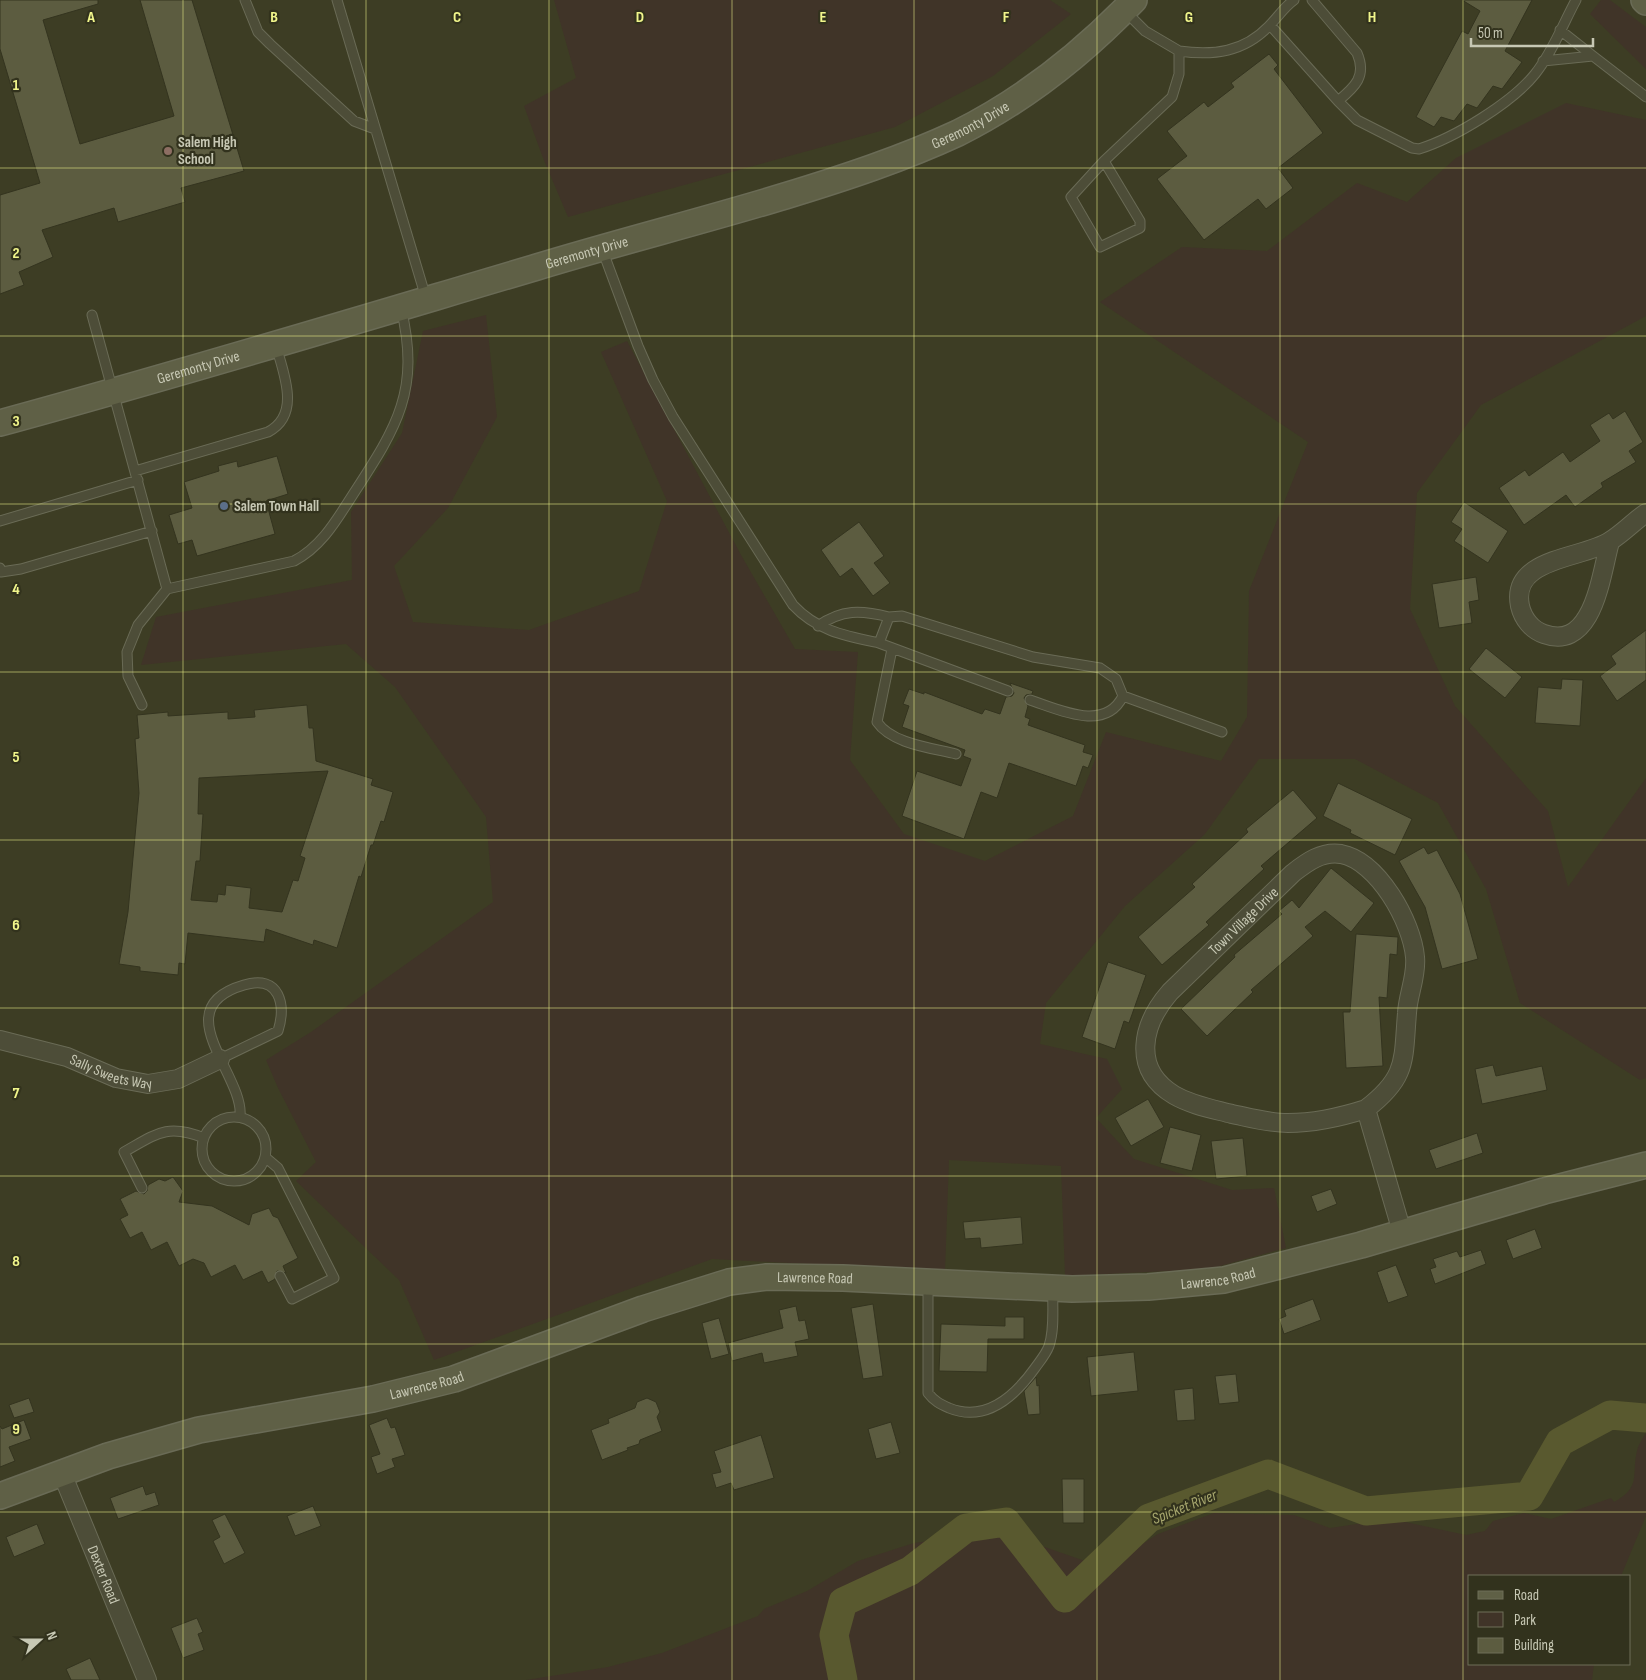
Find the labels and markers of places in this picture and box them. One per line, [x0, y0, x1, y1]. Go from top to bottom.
place label: Salem High School [178, 133, 237, 169]
marker: Salem High School [162, 145, 174, 157]
place label: Salem Town Hall [234, 497, 319, 516]
marker: Salem Town Hall [218, 500, 230, 512]

